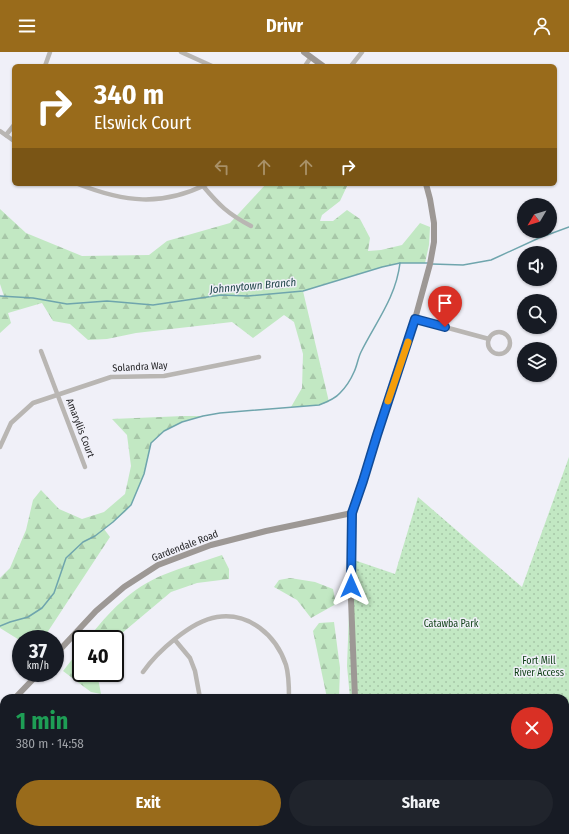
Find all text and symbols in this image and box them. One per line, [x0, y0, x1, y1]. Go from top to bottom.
icon: menu [16, 15, 38, 37]
text: Drivr [266, 15, 303, 37]
icon: person [531, 15, 553, 37]
text: 340 m [94, 78, 164, 111]
icon: right [28, 80, 80, 132]
text: Elswick Court [94, 112, 191, 134]
icon: left [211, 156, 233, 178]
icon: ahead [253, 156, 275, 178]
icon: ahead [295, 156, 317, 178]
icon: right [337, 156, 359, 178]
north arrow [517, 198, 557, 238]
map controls [517, 198, 557, 382]
button: sound [517, 246, 557, 286]
water label: Johnnytown Branch [208, 276, 297, 296]
pin [428, 286, 462, 327]
icon: arrive [434, 292, 456, 314]
button: search [517, 294, 557, 334]
button: layers [517, 342, 557, 382]
street label: Solandra Way [112, 360, 168, 374]
street label: Amaryllis Court [63, 397, 97, 460]
street label: Gardendale Road [150, 528, 220, 564]
position arrow [330, 565, 372, 607]
park label: Catawba Park [424, 618, 479, 630]
speed limit sign: 40 [72, 630, 124, 682]
text: 37 [29, 639, 47, 663]
park label: Fort Mill River Access [514, 655, 564, 679]
text: km/h [27, 660, 49, 672]
text: 1 min [16, 707, 68, 735]
button: close [511, 707, 553, 749]
text: 380 m · 14:58 [16, 736, 84, 751]
button: Exit [16, 780, 281, 826]
button: Share [289, 780, 553, 826]

